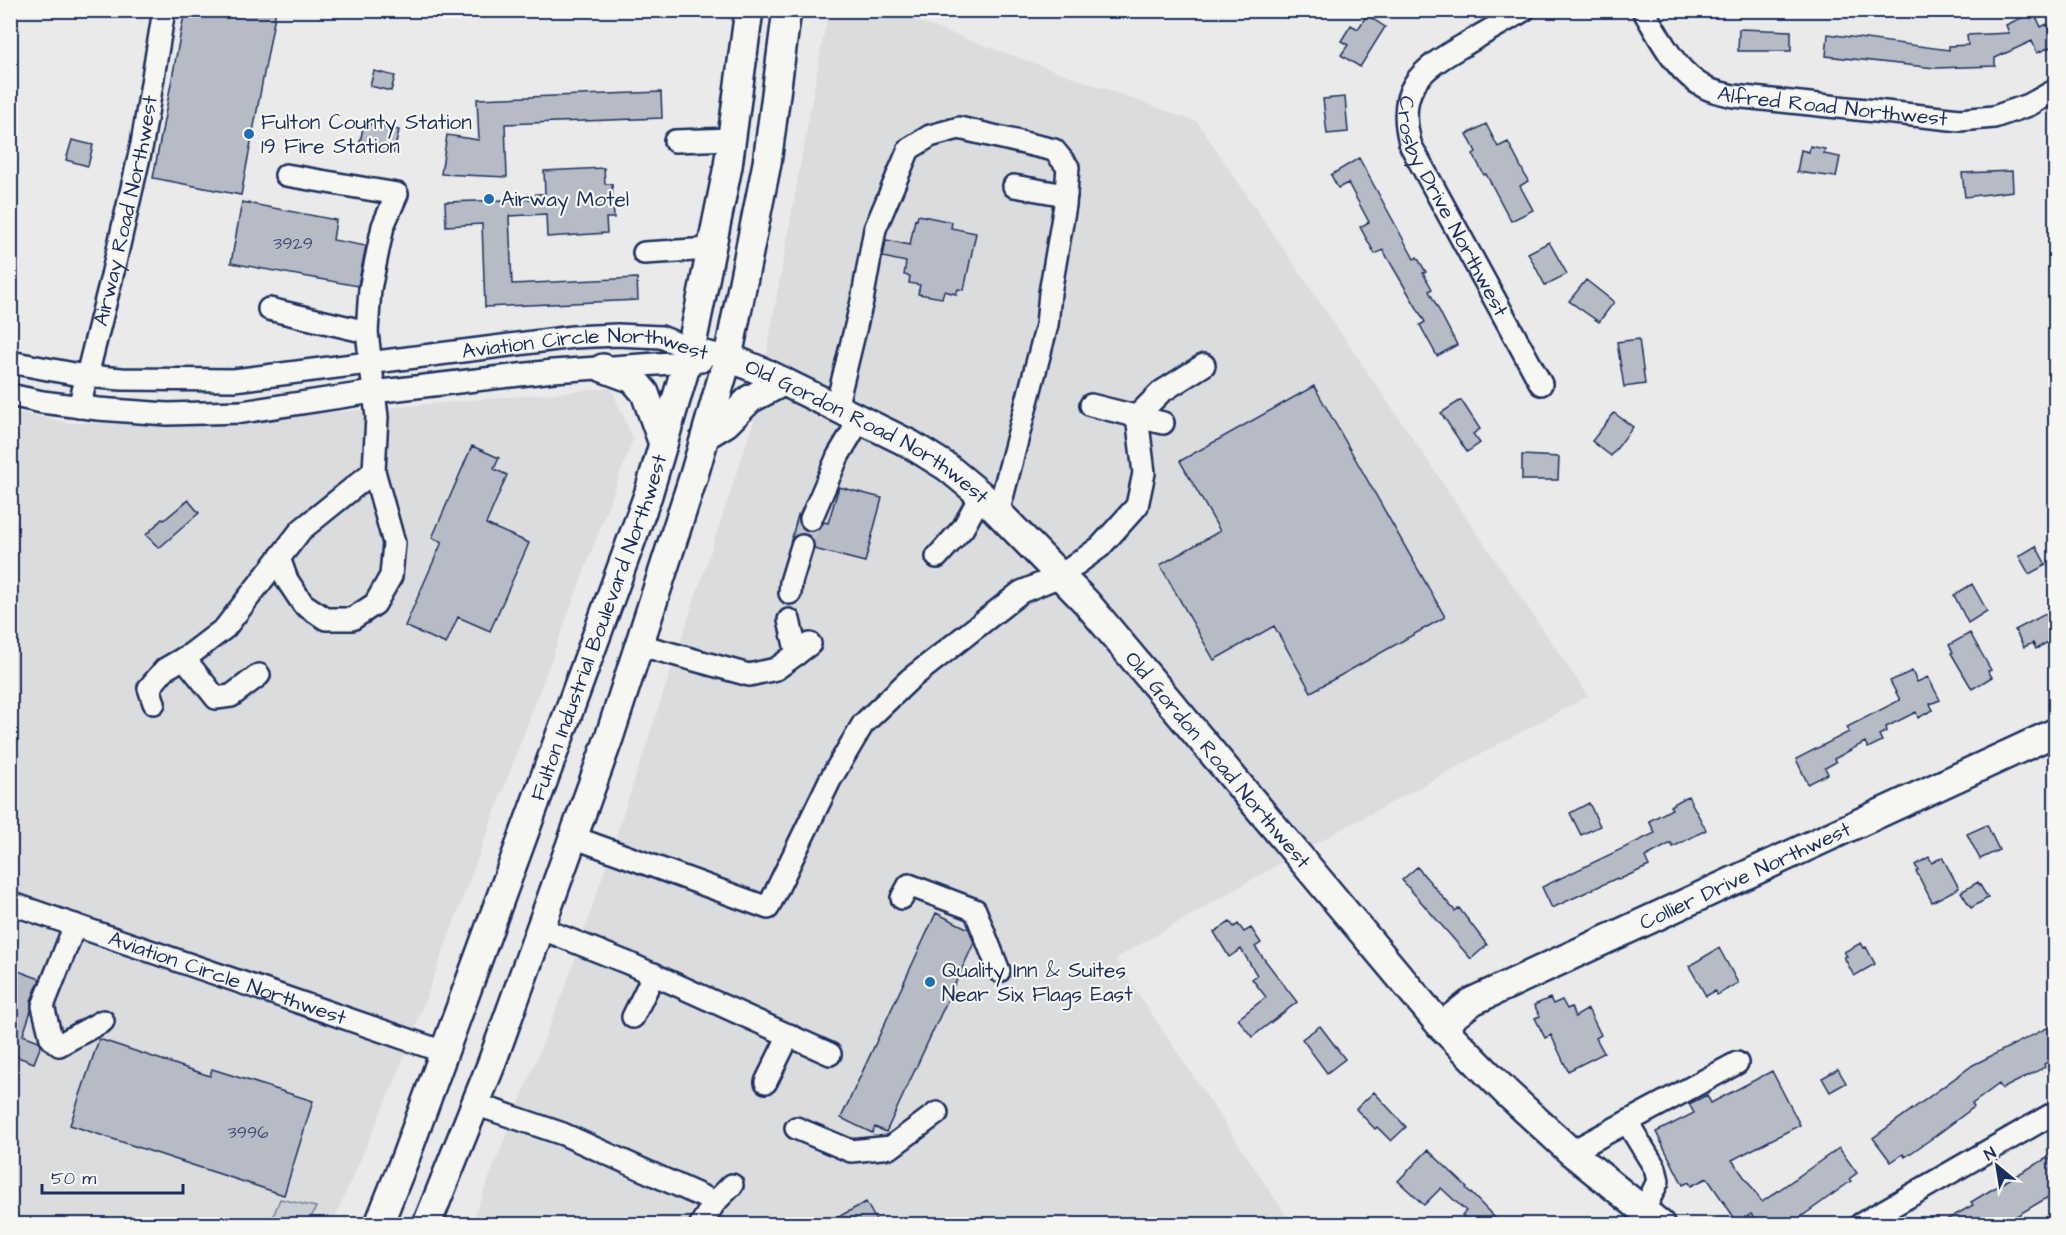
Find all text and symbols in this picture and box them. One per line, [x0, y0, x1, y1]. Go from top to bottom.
street label: Alfred Road Northwest [1715, 78, 1949, 133]
street label: Airway Road Northwest [86, 93, 164, 329]
street label: Crosby Drive Northwest [1391, 94, 1516, 322]
place label: Fulton County Station 19 Fire Station [261, 108, 472, 161]
marker: Fulton County Station 19 Fire Station [242, 127, 256, 141]
place label: Airway Motel [501, 185, 629, 216]
marker: Airway Motel [482, 192, 496, 206]
house number: 3929 [273, 231, 313, 256]
street label: Aviation Circle Northwest [460, 320, 711, 367]
street label: Old Gordon Road Northwest [741, 352, 996, 510]
street label: Fulton Industrial Boulevard Northwest [523, 450, 674, 805]
street label: Old Gordon Road Northwest [1118, 645, 1318, 875]
street label: Collier Drive Northwest [1634, 814, 1856, 937]
street label: Aviation Circle Northwest [105, 923, 351, 1032]
place label: Quality Inn & Suites Near Six Flags East [942, 956, 1133, 1011]
marker: Quality Inn & Suites Near Six Flags East [923, 975, 937, 989]
house number: 3996 [228, 1120, 268, 1145]
north arrow [1967, 1136, 2027, 1196]
text: N [1980, 1142, 2000, 1166]
scale bar [42, 1157, 183, 1195]
text: 50 m [51, 1166, 96, 1191]

